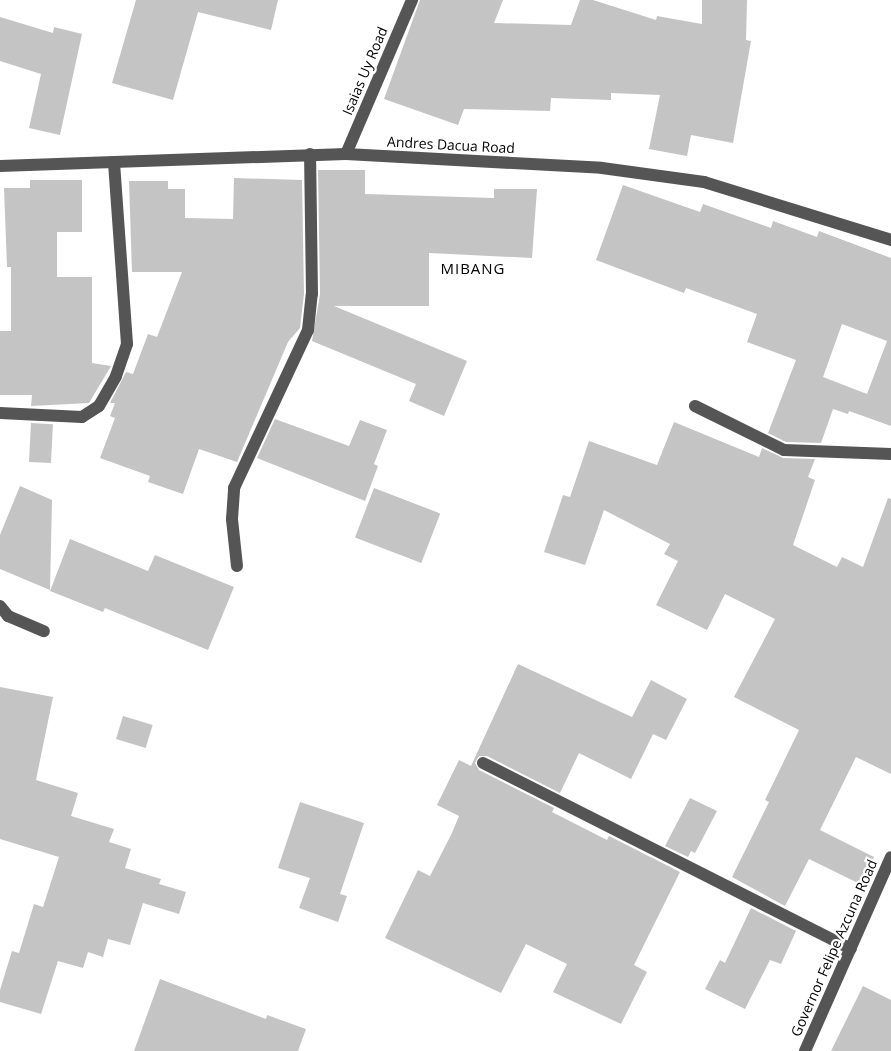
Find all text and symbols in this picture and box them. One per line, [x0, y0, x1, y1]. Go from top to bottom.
street label: Isaias Uy Road [339, 24, 391, 118]
street label: Andres Dacua Road [387, 133, 515, 157]
district label: MIBANG [440, 260, 506, 278]
street label: Governor Felipe Azcuna Road [787, 857, 881, 1039]

